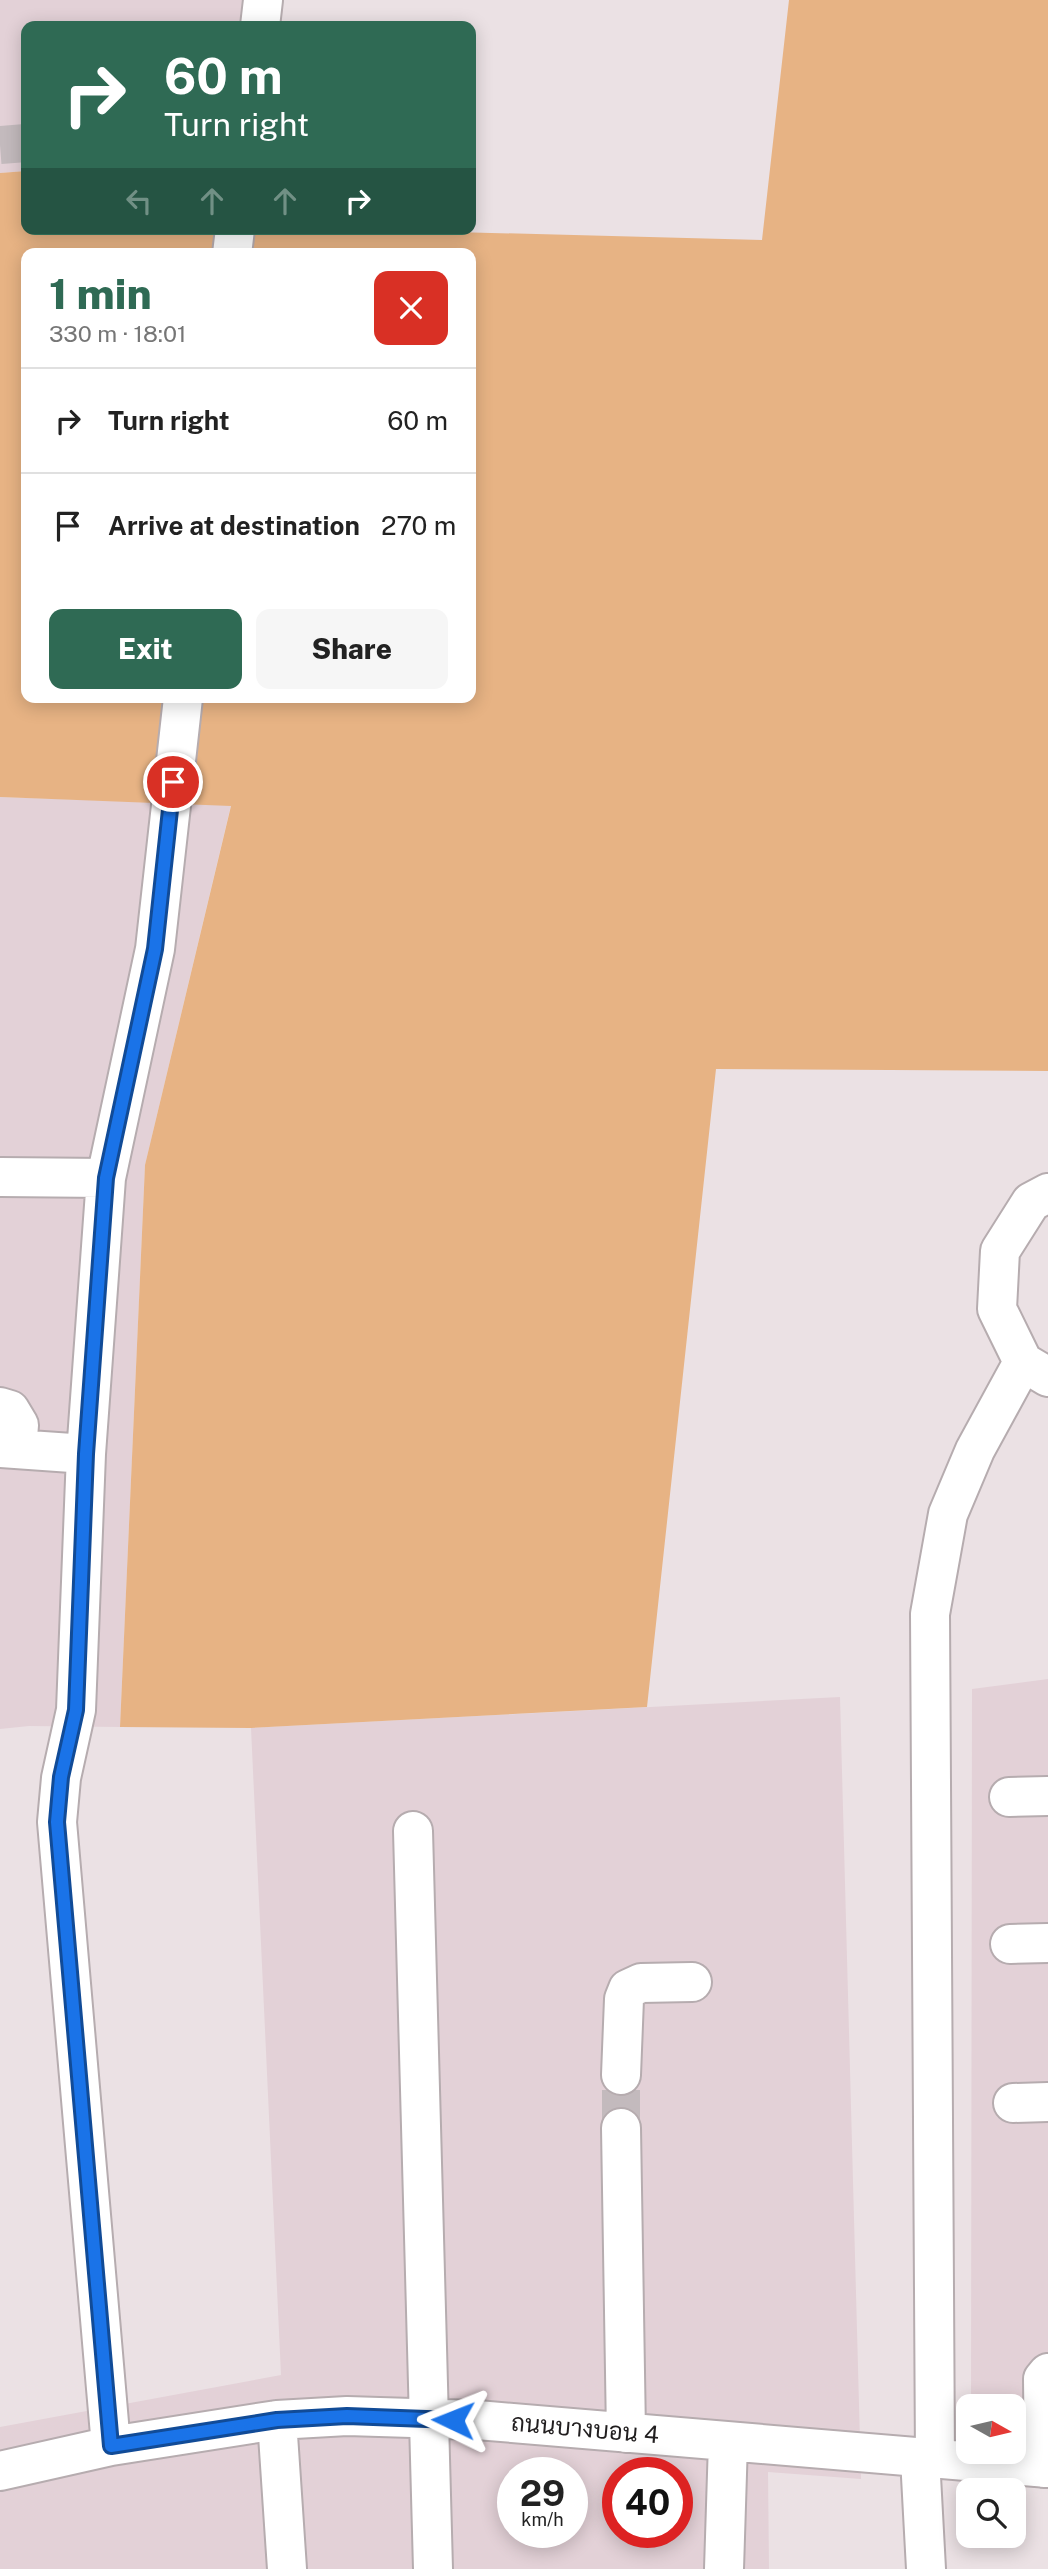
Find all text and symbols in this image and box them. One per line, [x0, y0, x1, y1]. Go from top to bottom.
text: 60 m [164, 47, 283, 105]
icon: right [49, 49, 140, 140]
text: Turn right [164, 106, 309, 143]
icon: left [120, 182, 158, 220]
icon: ahead [193, 182, 231, 220]
icon: ahead [266, 182, 304, 220]
icon: right [339, 182, 377, 220]
text: 1 min [49, 269, 152, 318]
button: close [374, 271, 448, 345]
text: 330 m · 18:01 [49, 320, 186, 347]
icon: right [49, 402, 87, 440]
text: Turn right [108, 405, 230, 436]
text: 60 m [387, 405, 448, 436]
icon: arrive [49, 507, 87, 545]
text: Arrive at destination [108, 510, 360, 541]
text: 270 m [381, 510, 456, 541]
button: Exit [49, 609, 242, 689]
button: Share [256, 609, 448, 689]
pin [143, 752, 203, 812]
icon: arrive [154, 763, 192, 801]
position arrow [416, 2383, 490, 2457]
north arrow [956, 2394, 1026, 2464]
map controls [956, 2394, 1026, 2548]
street label: ถนนบางบอน 4 [510, 2408, 660, 2448]
speed limit sign: 40 [602, 2457, 693, 2548]
text: 29 [520, 2473, 565, 2514]
button: search [956, 2478, 1026, 2548]
text: km/h [521, 2509, 564, 2530]

